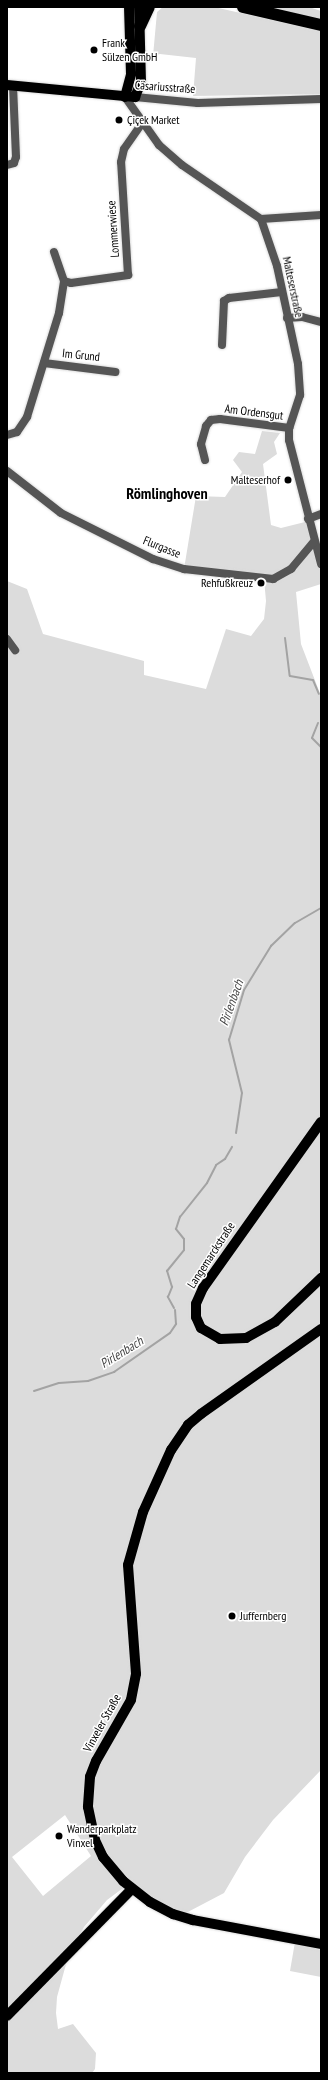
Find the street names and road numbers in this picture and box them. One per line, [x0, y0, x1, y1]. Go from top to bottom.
street label: Cäsariusstraße [134, 78, 196, 96]
street label: Lommerwiese [104, 200, 122, 258]
street label: Malteserstraße [280, 255, 306, 319]
street label: Im Grund [61, 346, 101, 364]
street label: Am Ordensgut [224, 401, 284, 423]
street label: Flurgasse [141, 533, 183, 561]
street label: Langemarckstraße [184, 1219, 238, 1291]
street label: Vinxeler Straße [80, 1692, 124, 1754]

